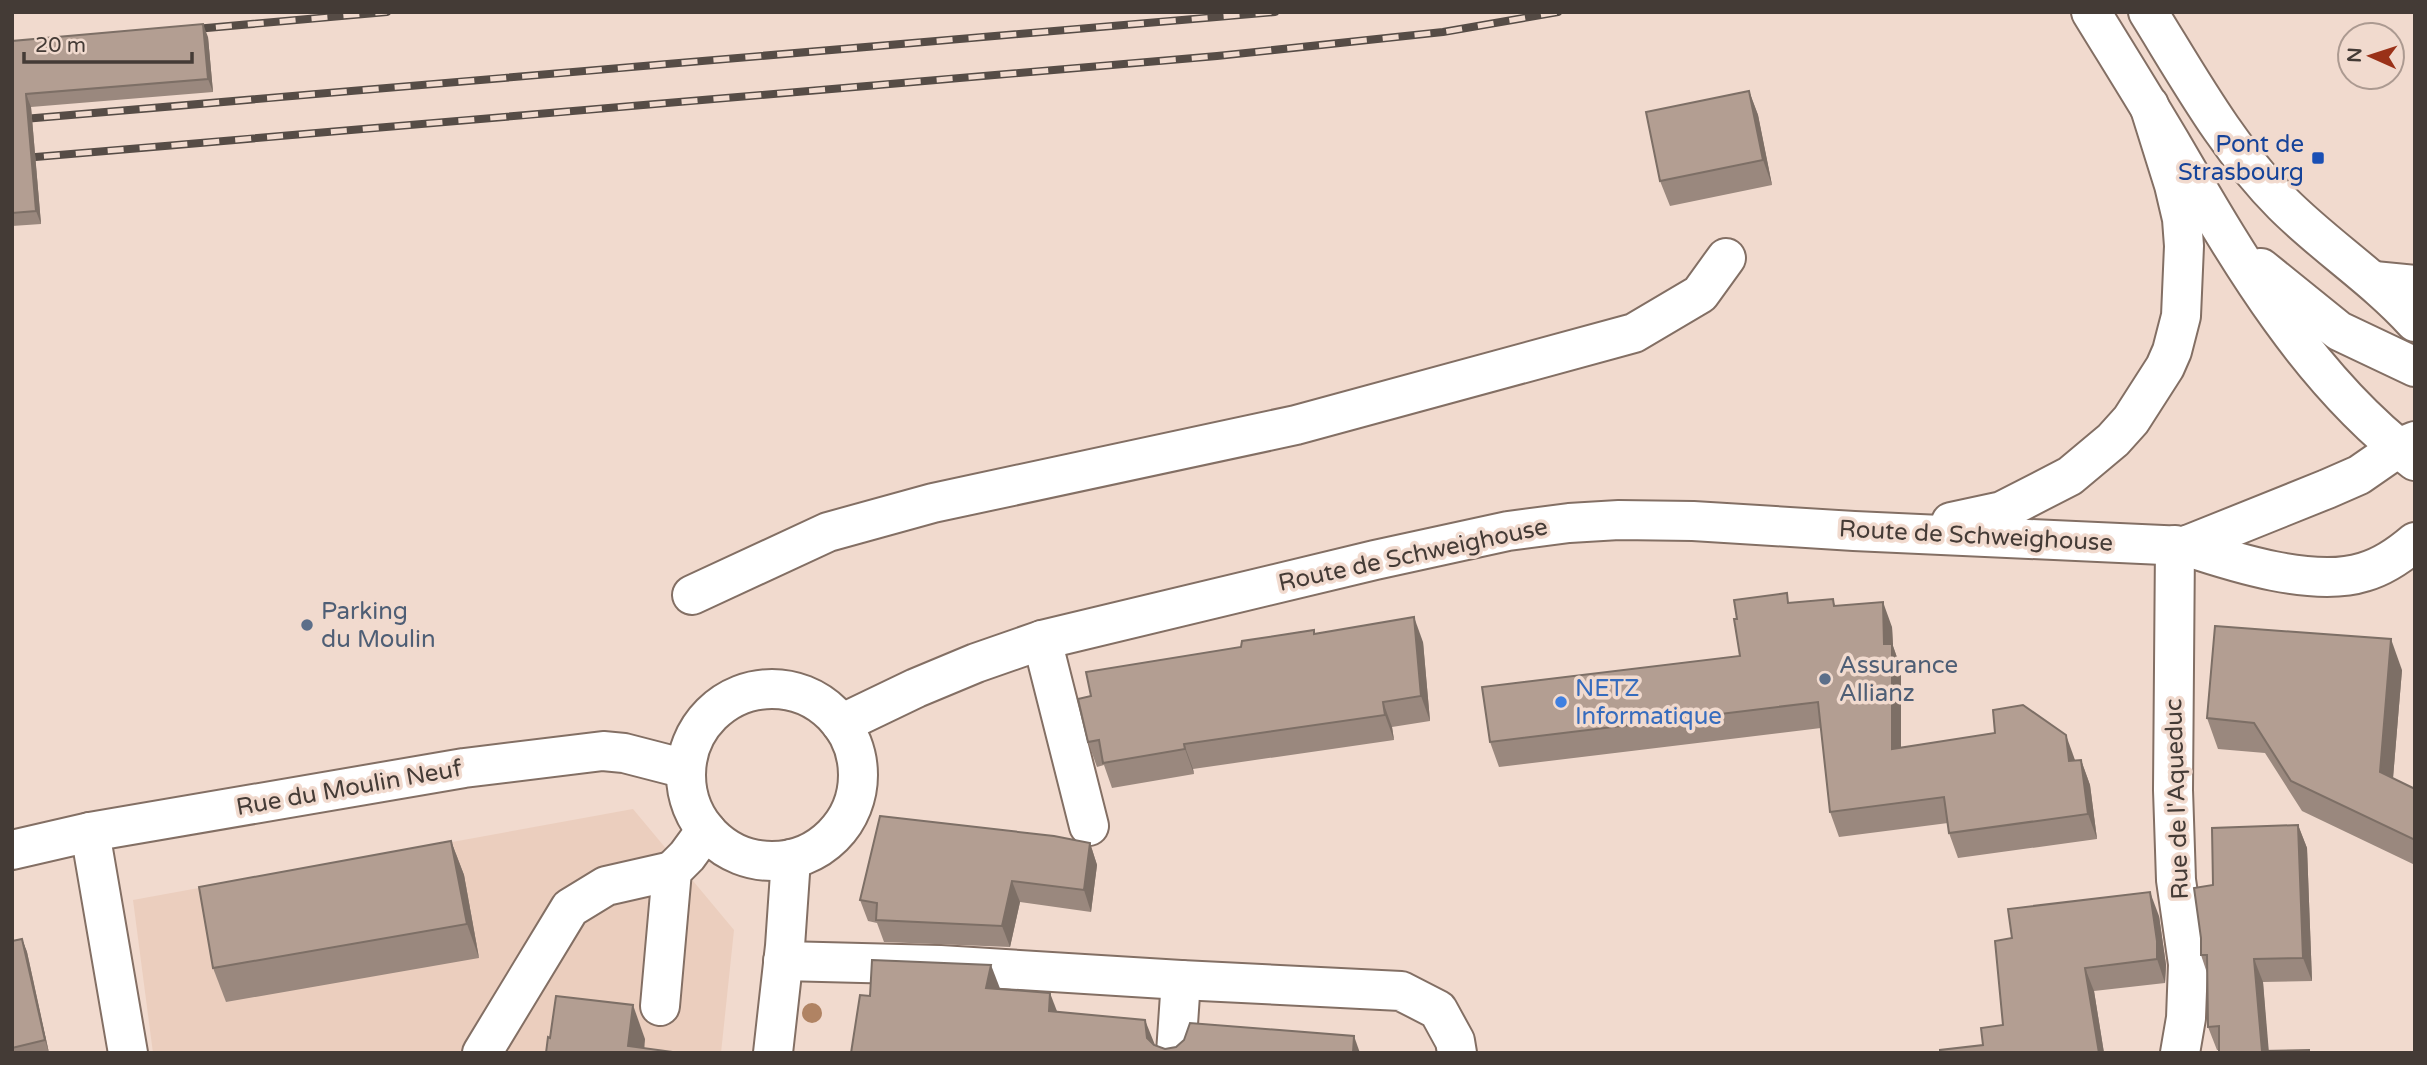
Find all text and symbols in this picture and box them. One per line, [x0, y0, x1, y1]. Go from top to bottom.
scale bar [24, 21, 192, 65]
north arrow [2336, 21, 2406, 91]
text: 20 m [35, 33, 86, 58]
text: N [2344, 47, 2366, 63]
place label: Pont de Strasbourg [2178, 130, 2304, 187]
marker: Pont de Strasbourg [2310, 150, 2326, 166]
street label: Route de Schweighouse [1276, 512, 1550, 598]
street label: Route de Schweighouse [1838, 514, 2114, 558]
place label: Parking du Moulin [321, 597, 436, 654]
marker: Parking du Moulin [299, 617, 315, 633]
place label: Assurance Allianz [1839, 651, 1958, 708]
marker: Assurance Allianz [1817, 671, 1833, 687]
place label: NETZ Informatique [1575, 674, 1722, 731]
marker: NETZ Informatique [1553, 694, 1569, 710]
street label: Rue de l'Aqueduc [2159, 698, 2195, 900]
street label: Rue du Moulin Neuf [234, 754, 465, 822]

